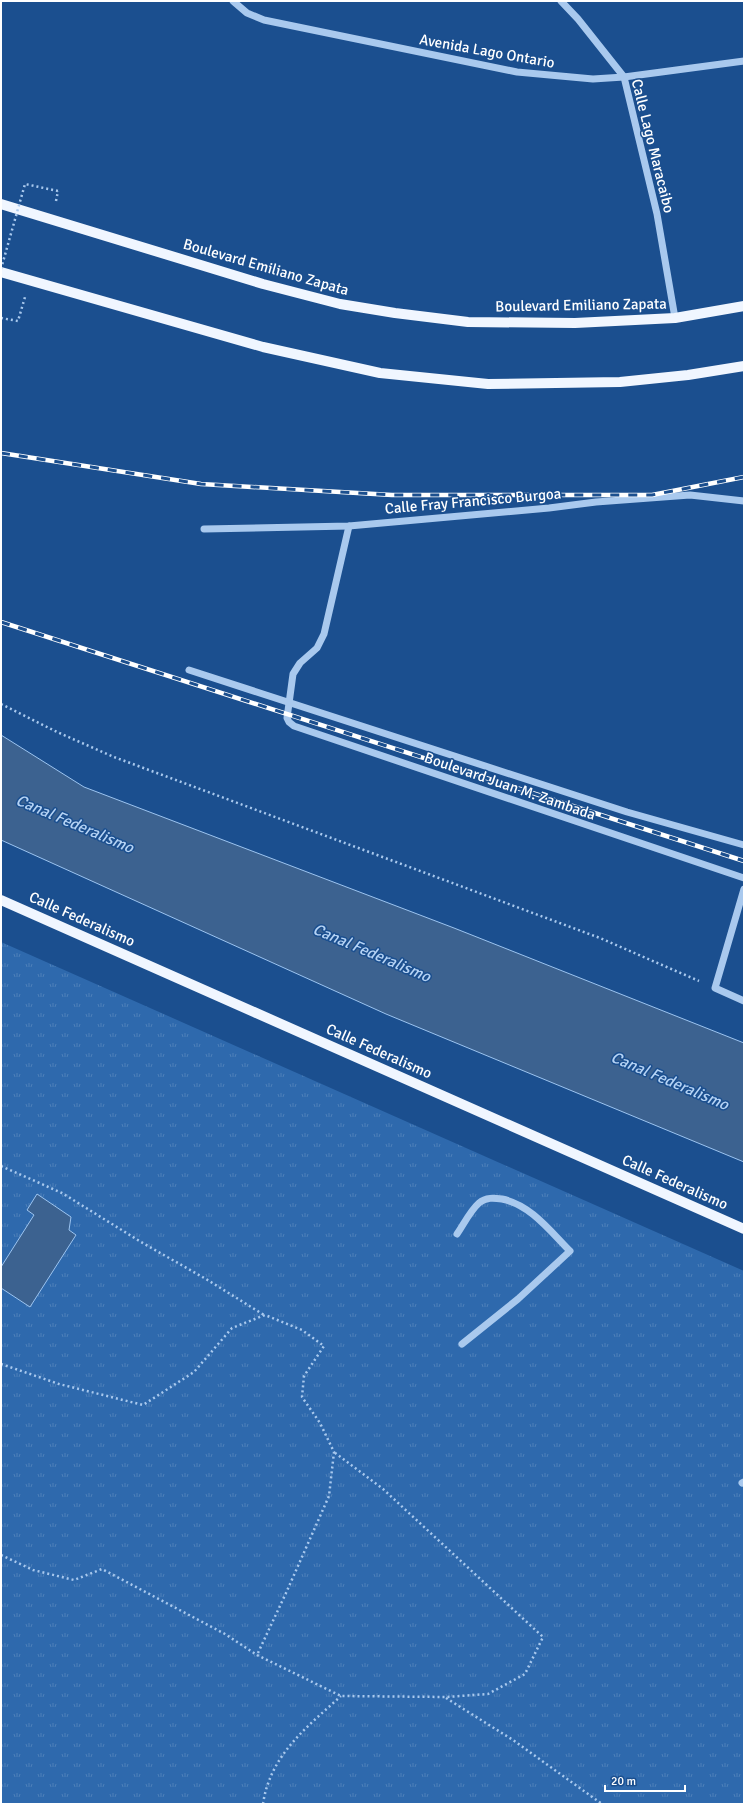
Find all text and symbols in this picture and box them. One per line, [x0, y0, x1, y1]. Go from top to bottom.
street label: Avenida Lago Ontario [418, 30, 556, 72]
street label: Calle Lago Maracaibo [628, 77, 678, 215]
street label: Boulevard Emiliano Zapata [181, 235, 351, 299]
street label: Boulevard Emiliano Zapata [495, 295, 667, 315]
street label: Calle Fray Francisco Burgoa [384, 484, 562, 518]
street label: Boulevard Juan M. Zambada [422, 748, 598, 824]
water label: Canal Federalismo [13, 790, 137, 858]
street label: Calle Federalismo [26, 888, 138, 950]
water label: Canal Federalismo [310, 919, 434, 987]
street label: Calle Federalismo [323, 1020, 435, 1082]
water label: Canal Federalismo [608, 1047, 732, 1115]
street label: Calle Federalismo [619, 1151, 731, 1213]
scale bar [605, 1767, 685, 1793]
text: 20 m [611, 1774, 636, 1789]

